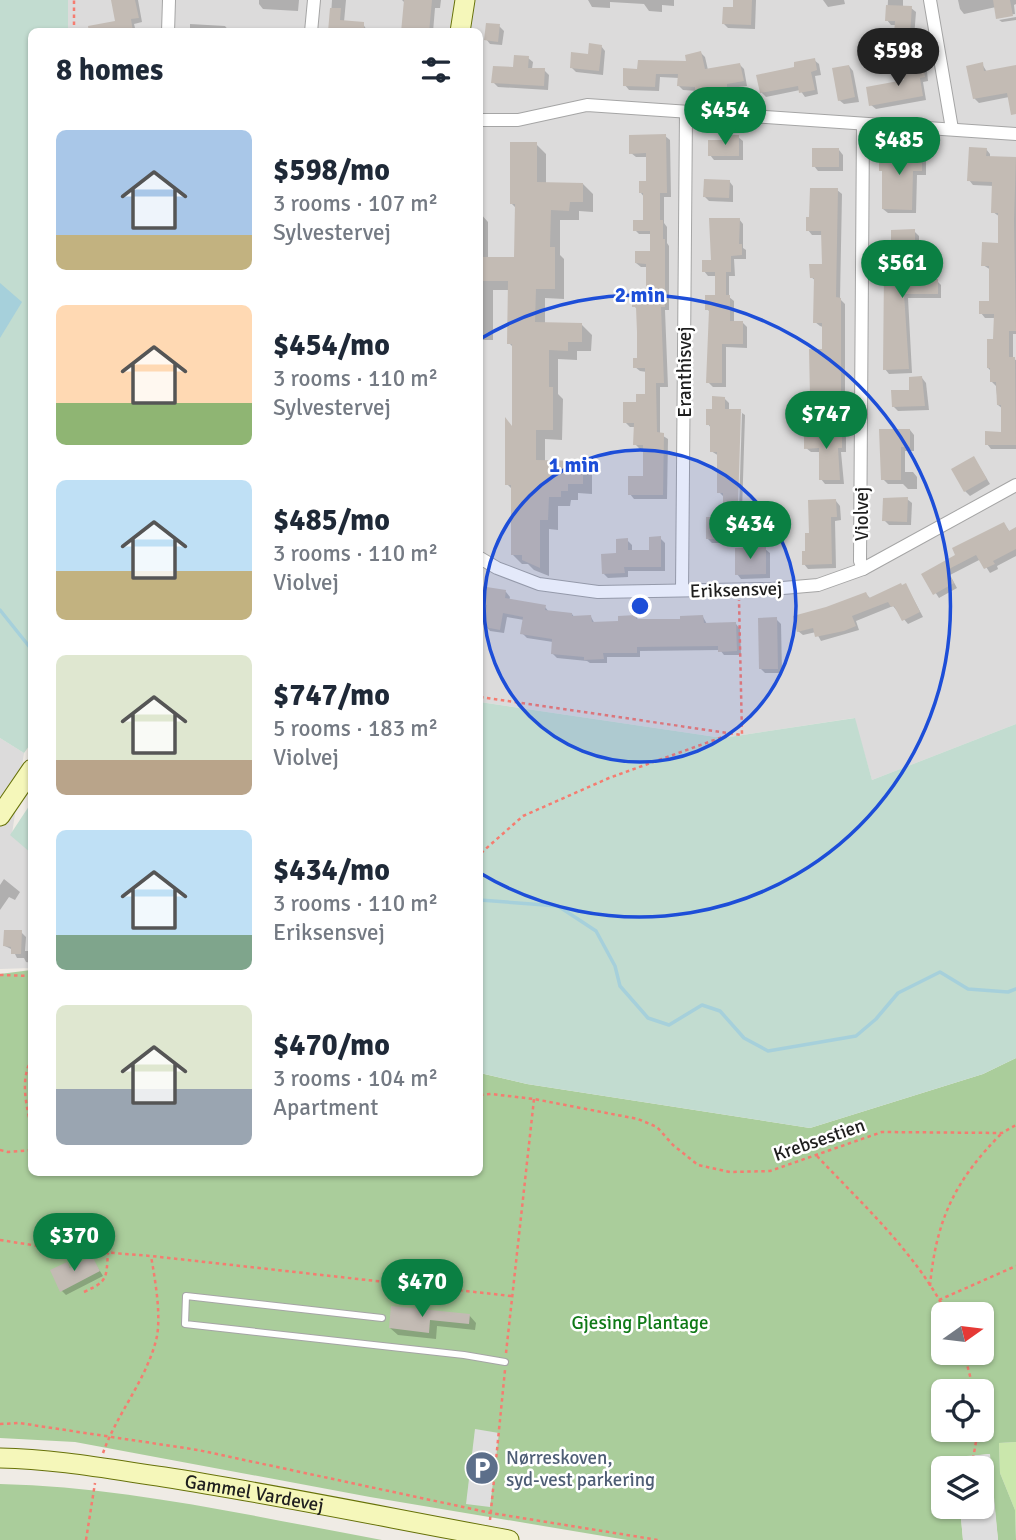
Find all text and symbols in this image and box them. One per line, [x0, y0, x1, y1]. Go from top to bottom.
pin: $598 [857, 28, 939, 88]
text: $598 [873, 36, 923, 65]
icon: filters [417, 51, 455, 89]
text: 8 homes [56, 52, 163, 89]
pin: $454 [684, 88, 766, 147]
text: $454 [700, 95, 750, 124]
pin: $485 [858, 118, 940, 177]
text: $485 [874, 125, 924, 154]
text: $598/mo [273, 152, 390, 189]
icon: home [112, 158, 196, 242]
text: 3 rooms · 107 m² [273, 189, 438, 218]
text: Sylvestervej [273, 218, 391, 247]
pin: $561 [861, 240, 943, 300]
text: $561 [877, 248, 927, 277]
text: 2 min [615, 282, 665, 308]
street label: Eranthisvej [673, 326, 697, 418]
text: $454/mo [273, 327, 390, 364]
icon: home [112, 333, 196, 417]
text: 3 rooms · 110 m² [273, 364, 438, 393]
pin: $747 [785, 392, 867, 451]
text: Sylvestervej [273, 393, 391, 422]
text: $747 [801, 399, 851, 428]
text: 1 min [549, 452, 599, 478]
street label: Violvej [850, 487, 874, 541]
text: $485/mo [273, 502, 390, 539]
pin: $434 [709, 502, 791, 561]
icon: home [112, 508, 196, 592]
text: $434 [725, 509, 775, 538]
text: 3 rooms · 110 m² [273, 539, 438, 568]
text: Violvej [273, 568, 339, 597]
street label: Eriksensvej [689, 576, 783, 604]
centre of rings [628, 594, 652, 618]
text: $747/mo [273, 677, 390, 714]
icon: home [112, 683, 196, 767]
text: 5 rooms · 183 m² [273, 714, 438, 743]
text: Violvej [273, 743, 339, 772]
text: $434/mo [273, 852, 390, 889]
icon: home [112, 858, 196, 942]
text: 3 rooms · 110 m² [273, 889, 438, 918]
text: Eriksensvej [273, 918, 385, 947]
text: $470/mo [273, 1027, 390, 1064]
icon: home [112, 1033, 196, 1117]
text: 3 rooms · 104 m² [273, 1064, 438, 1093]
text: Apartment [273, 1093, 378, 1122]
street label: Krebsestien [770, 1113, 868, 1167]
pin: $370 [33, 1214, 115, 1273]
text: $370 [49, 1221, 99, 1250]
pin: $470 [381, 1260, 463, 1319]
text: $470 [397, 1267, 447, 1296]
north arrow [931, 1302, 994, 1365]
map controls [931, 1302, 994, 1519]
park label: Gjesing Plantage [571, 1311, 709, 1335]
button: locate [931, 1379, 994, 1442]
place label: Nørreskoven, syd-vest parkering [506, 1446, 655, 1492]
parking icon: Nørreskoven, syd-vest parkering [463, 1449, 501, 1487]
button: layers [931, 1456, 994, 1519]
street label: Gammel Vardevej [183, 1470, 326, 1518]

